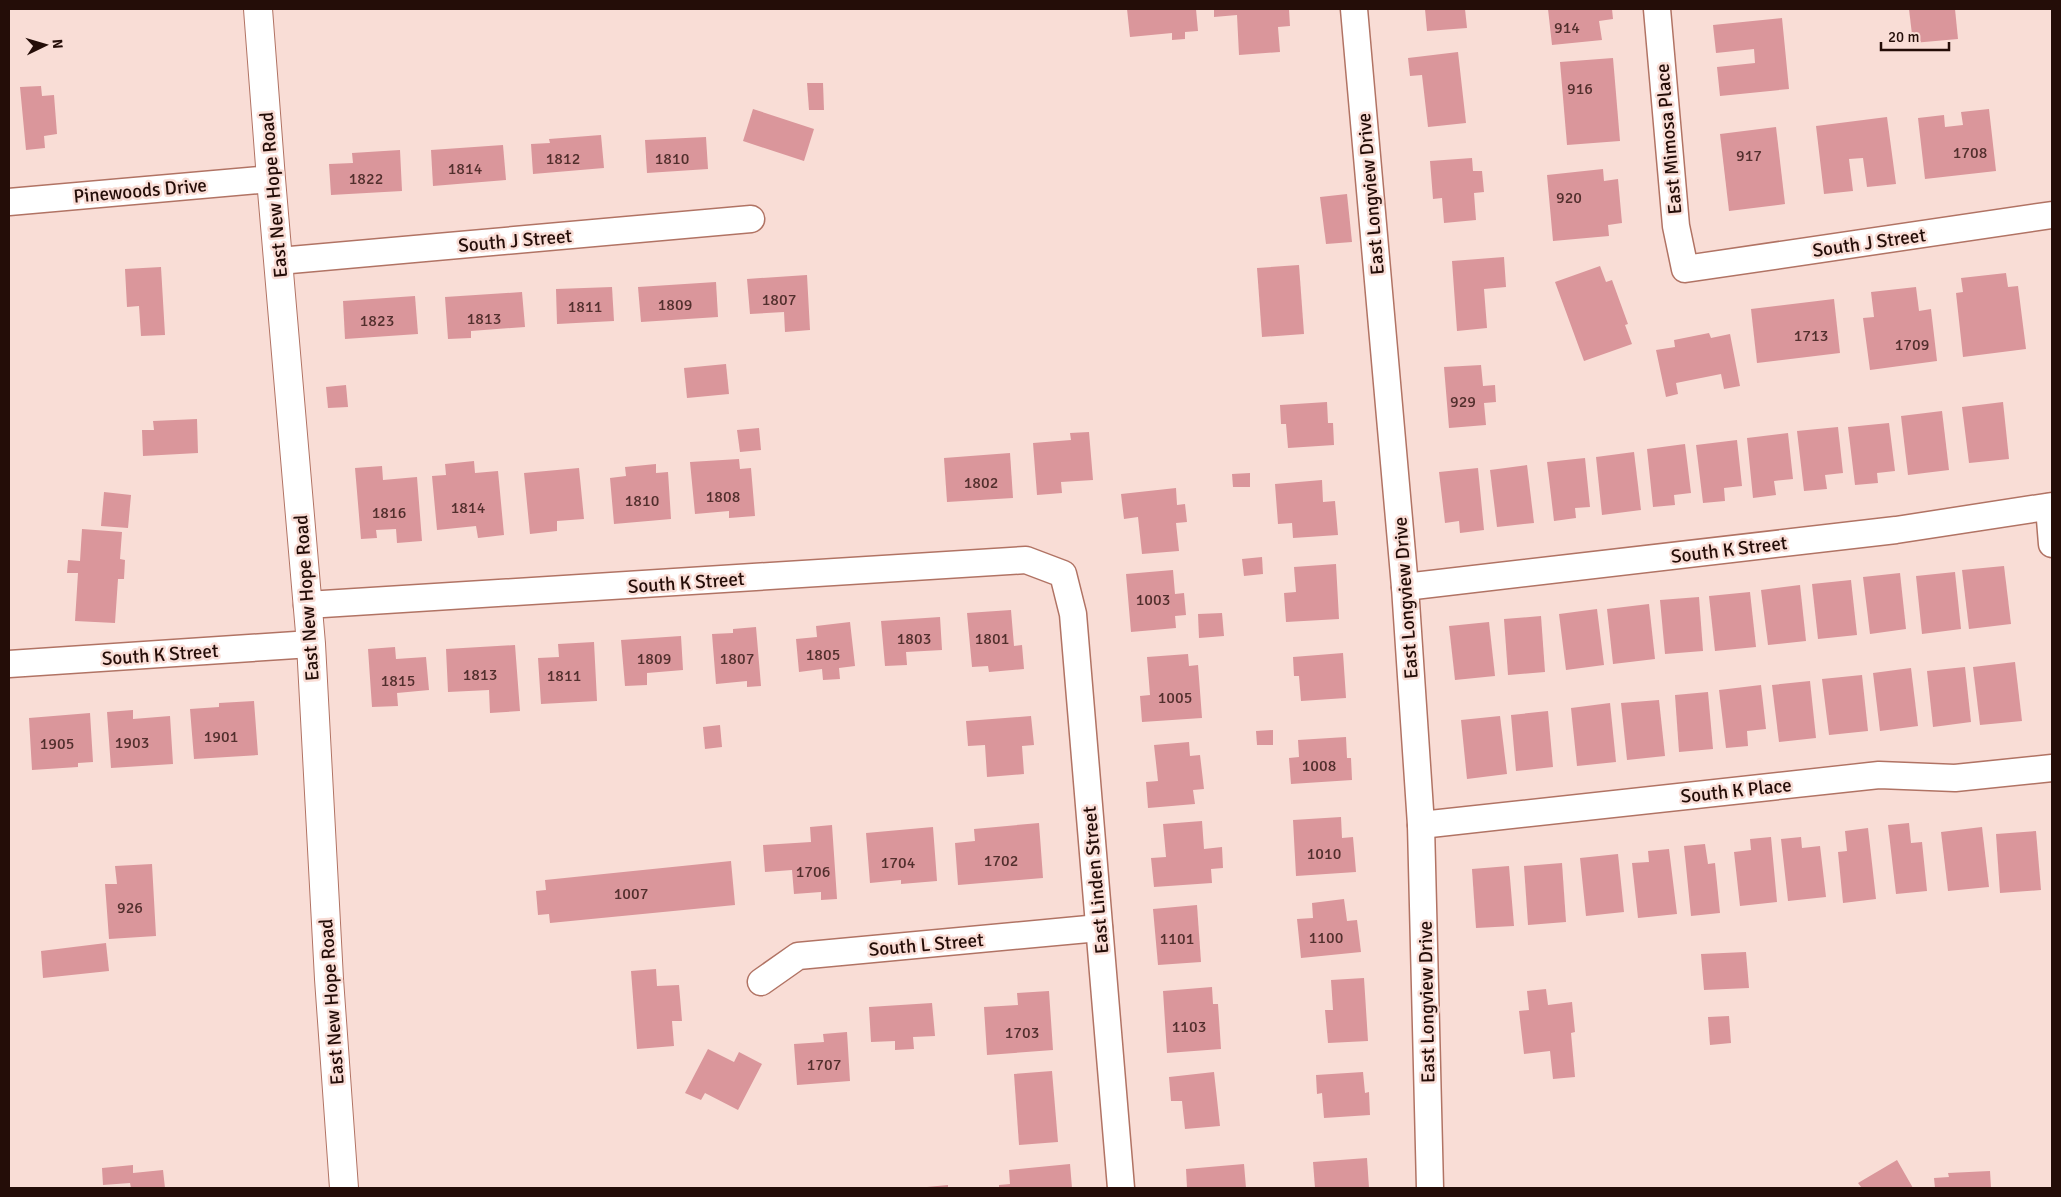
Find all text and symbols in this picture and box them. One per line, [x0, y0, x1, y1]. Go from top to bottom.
house number: 914 [1554, 18, 1580, 38]
north arrow [20, 20, 70, 70]
scale bar [1881, 20, 1948, 52]
text: 20 m [1888, 28, 1919, 46]
text: N [49, 38, 66, 50]
street label: East Mimosa Place [1650, 62, 1688, 215]
house number: 916 [1567, 79, 1593, 99]
street label: East New Hope Road [255, 111, 293, 279]
street label: East Longview Drive [1352, 112, 1390, 276]
house number: 1708 [1953, 143, 1987, 163]
house number: 917 [1736, 146, 1762, 166]
house number: 1812 [546, 149, 580, 169]
house number: 1810 [655, 149, 689, 169]
house number: 1814 [448, 159, 483, 179]
house number: 1822 [349, 169, 383, 189]
street label: Pinewoods Drive [72, 173, 208, 209]
house number: 920 [1556, 188, 1582, 208]
street label: South J Street [1811, 223, 1928, 263]
street label: South J Street [457, 224, 573, 258]
house number: 1807 [762, 290, 796, 310]
house number: 1809 [658, 295, 692, 315]
house number: 1811 [568, 297, 602, 317]
house number: 1813 [467, 309, 501, 329]
house number: 1823 [360, 311, 394, 331]
house number: 1713 [1794, 326, 1828, 346]
house number: 1709 [1895, 335, 1929, 355]
house number: 929 [1450, 392, 1476, 412]
house number: 1802 [964, 473, 998, 493]
house number: 1808 [706, 487, 740, 507]
house number: 1810 [625, 491, 659, 511]
house number: 1814 [451, 498, 486, 518]
house number: 1816 [372, 503, 406, 523]
street label: East New Hope Road [289, 514, 325, 682]
street label: East Longview Drive [1388, 516, 1424, 680]
street label: South K Street [1670, 531, 1789, 569]
street label: South K Street [627, 567, 746, 599]
house number: 1003 [1136, 590, 1170, 610]
house number: 1803 [897, 629, 931, 649]
house number: 1801 [975, 629, 1009, 649]
street label: South K Street [101, 639, 220, 671]
house number: 1805 [806, 645, 840, 665]
house number: 1809 [637, 649, 671, 669]
house number: 1807 [720, 649, 754, 669]
house number: 1813 [463, 665, 497, 685]
house number: 1811 [547, 666, 581, 686]
house number: 1815 [381, 671, 415, 691]
house number: 1005 [1158, 688, 1192, 708]
house number: 1901 [204, 727, 238, 747]
house number: 1903 [115, 733, 149, 753]
house number: 1905 [40, 734, 74, 754]
house number: 1008 [1302, 756, 1336, 776]
street label: South K Place [1679, 773, 1793, 809]
street label: East Linden Street [1078, 805, 1114, 955]
house number: 1010 [1307, 844, 1341, 864]
house number: 1702 [984, 851, 1018, 871]
house number: 1704 [881, 853, 916, 873]
house number: 1706 [796, 862, 830, 882]
house number: 1007 [614, 884, 648, 904]
house number: 926 [117, 898, 143, 918]
street label: East New Hope Road [314, 918, 350, 1086]
street label: East Longview Drive [1414, 921, 1440, 1083]
street label: South L Street [868, 928, 985, 962]
house number: 1100 [1309, 928, 1343, 948]
house number: 1101 [1160, 929, 1194, 949]
house number: 1103 [1172, 1017, 1206, 1037]
house number: 1703 [1005, 1023, 1039, 1043]
house number: 1707 [807, 1055, 841, 1075]

